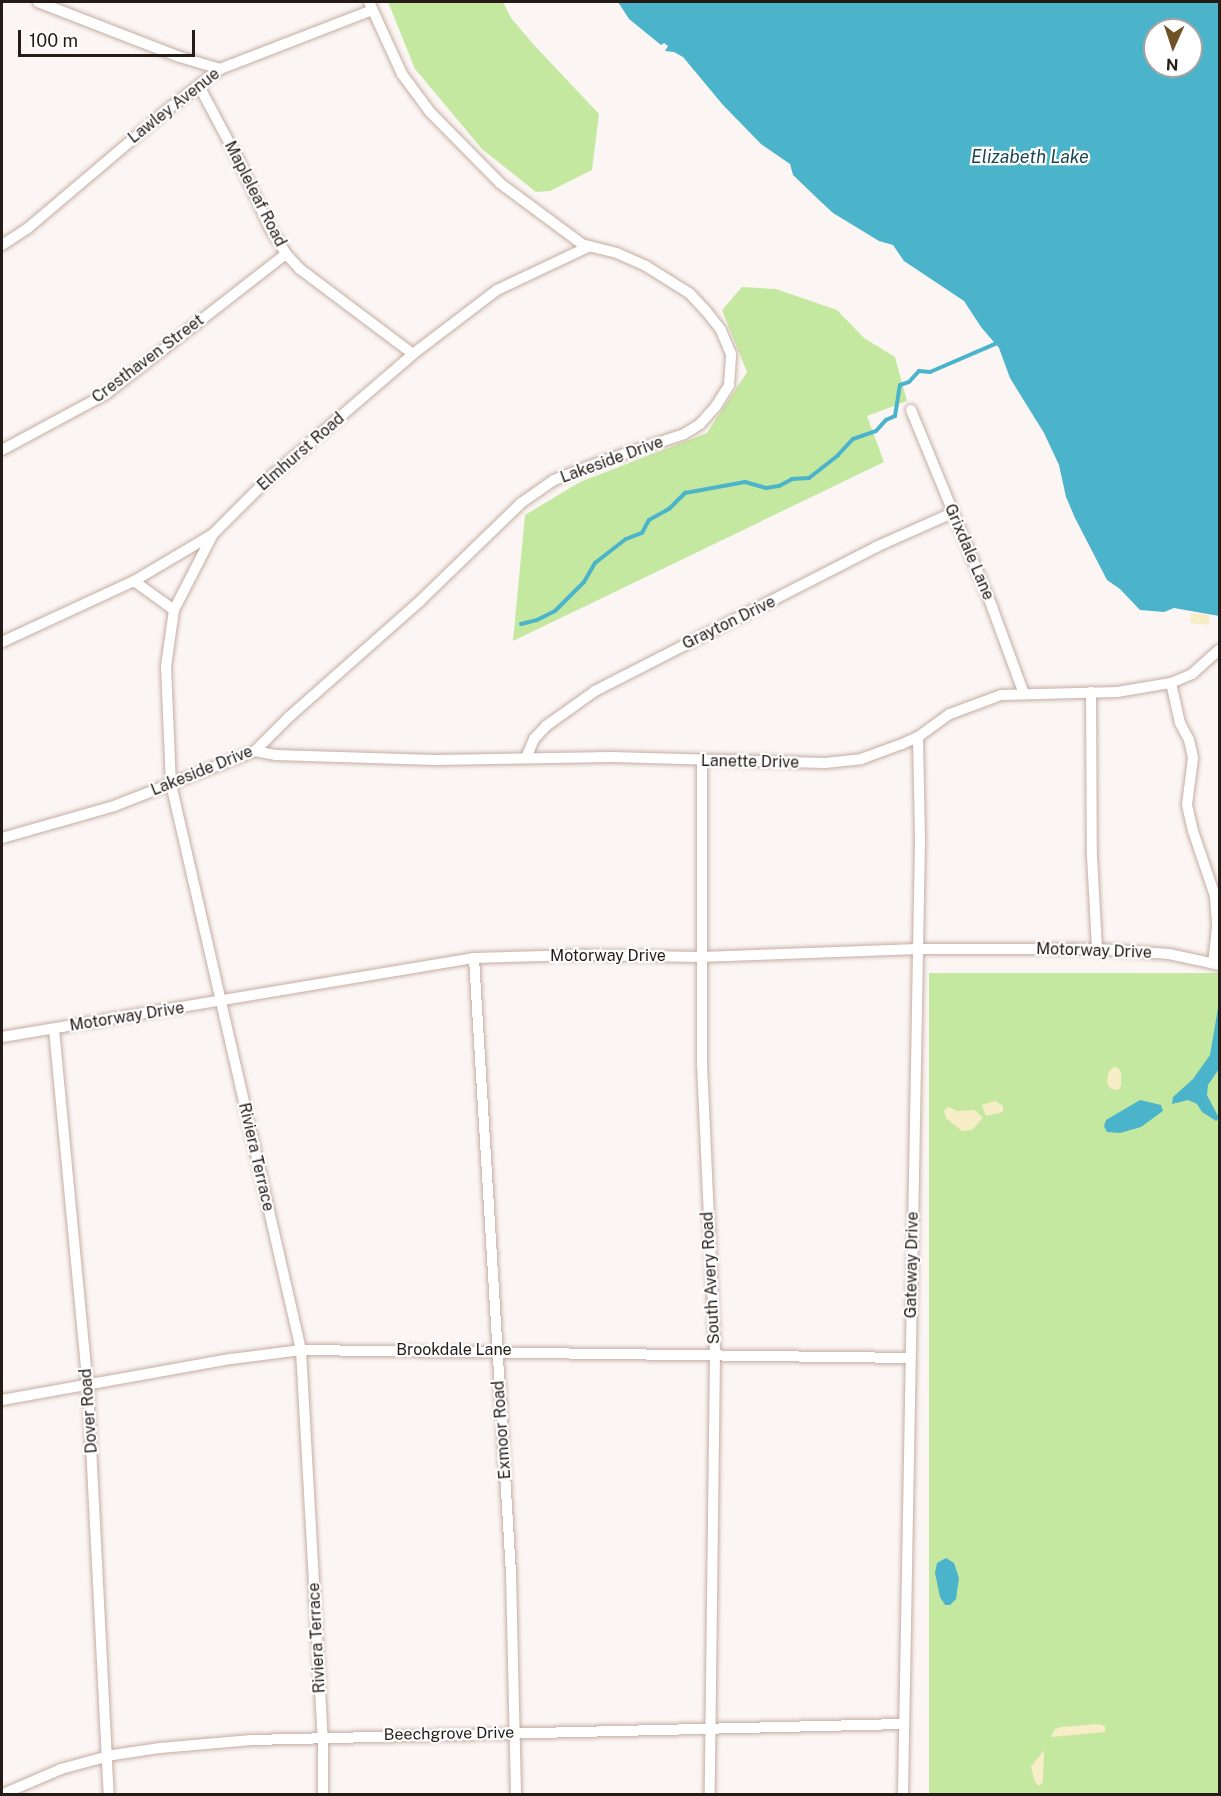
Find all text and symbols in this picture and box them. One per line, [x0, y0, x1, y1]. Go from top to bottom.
scale bar [21, 18, 198, 56]
north arrow [1143, 18, 1203, 78]
text: 100 m [29, 30, 78, 51]
text: N [1165, 55, 1179, 74]
street label: Lawley Avenue [124, 64, 224, 148]
street label: Mapleleaf Road [220, 138, 290, 250]
water label: Elizabeth Lake [971, 146, 1089, 168]
street label: Cresthaven Street [88, 311, 208, 407]
street label: Elmhurst Road [254, 409, 348, 495]
street label: Lakeside Drive [558, 432, 666, 488]
street label: Grixdale Lane [940, 501, 998, 603]
street label: Grayton Drive [679, 592, 779, 654]
street label: Lakeside Drive [148, 742, 256, 800]
street label: Lanette Drive [701, 752, 799, 772]
street label: Motorway Drive [1036, 939, 1152, 963]
street label: Motorway Drive [550, 946, 666, 966]
street label: Motorway Drive [68, 998, 186, 1036]
street label: Riviera Terrace [234, 1101, 278, 1213]
street label: South Avery Road [698, 1211, 724, 1345]
street label: Gateway Drive [901, 1211, 923, 1319]
street label: Brookdale Lane [396, 1340, 512, 1360]
street label: Dover Road [76, 1368, 102, 1454]
street label: Exmoor Road [489, 1380, 515, 1480]
street label: Riviera Terrace [305, 1582, 329, 1694]
street label: Beechgrove Drive [383, 1723, 515, 1745]

